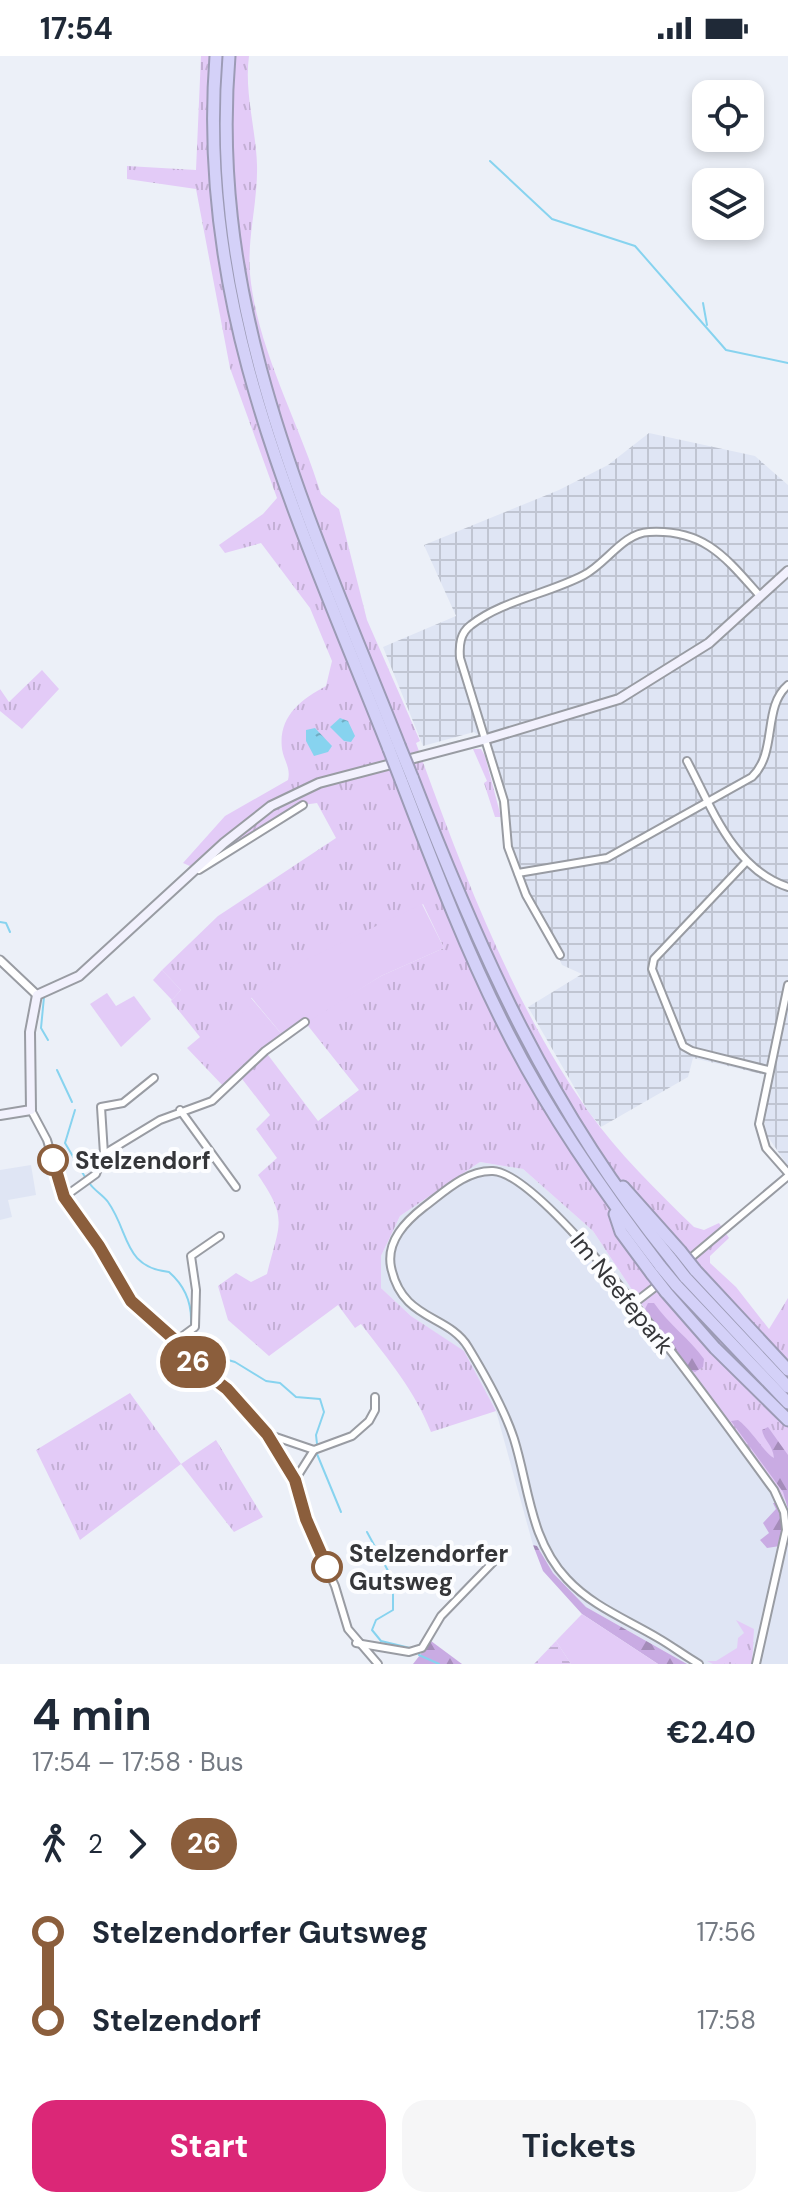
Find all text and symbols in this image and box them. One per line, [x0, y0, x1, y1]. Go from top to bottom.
text: 17:54 [40, 9, 113, 48]
map controls [692, 80, 764, 240]
button: locate [692, 80, 764, 152]
button: layers [692, 168, 764, 240]
marker: Stelzendorf [38, 1145, 68, 1175]
place label: Stelzendorf [75, 1145, 211, 1176]
street label: Im Neefepark [564, 1226, 680, 1360]
line badge: 26 [157, 1336, 229, 1388]
text: 26 [176, 1343, 210, 1380]
place label: Stelzendorfer Gutsweg [349, 1538, 508, 1597]
marker: Stelzendorfer Gutsweg [312, 1552, 342, 1582]
text: 4 min [32, 1686, 152, 1744]
text: €2.40 [667, 1713, 756, 1752]
text: 17:54 – 17:58 · Bus [32, 1745, 244, 1779]
icon: walk [32, 1822, 76, 1866]
icon: forward [115, 1822, 159, 1866]
text: 26 [187, 1825, 221, 1862]
text: 2 [88, 1827, 103, 1861]
text: Stelzendorfer Gutsweg [92, 1913, 428, 1952]
text: 17:56 [697, 1915, 756, 1949]
text: Stelzendorf [92, 2001, 261, 2040]
text: 17:58 [697, 2003, 756, 2037]
button: Start [32, 2100, 386, 2192]
button: Tickets [402, 2100, 756, 2192]

